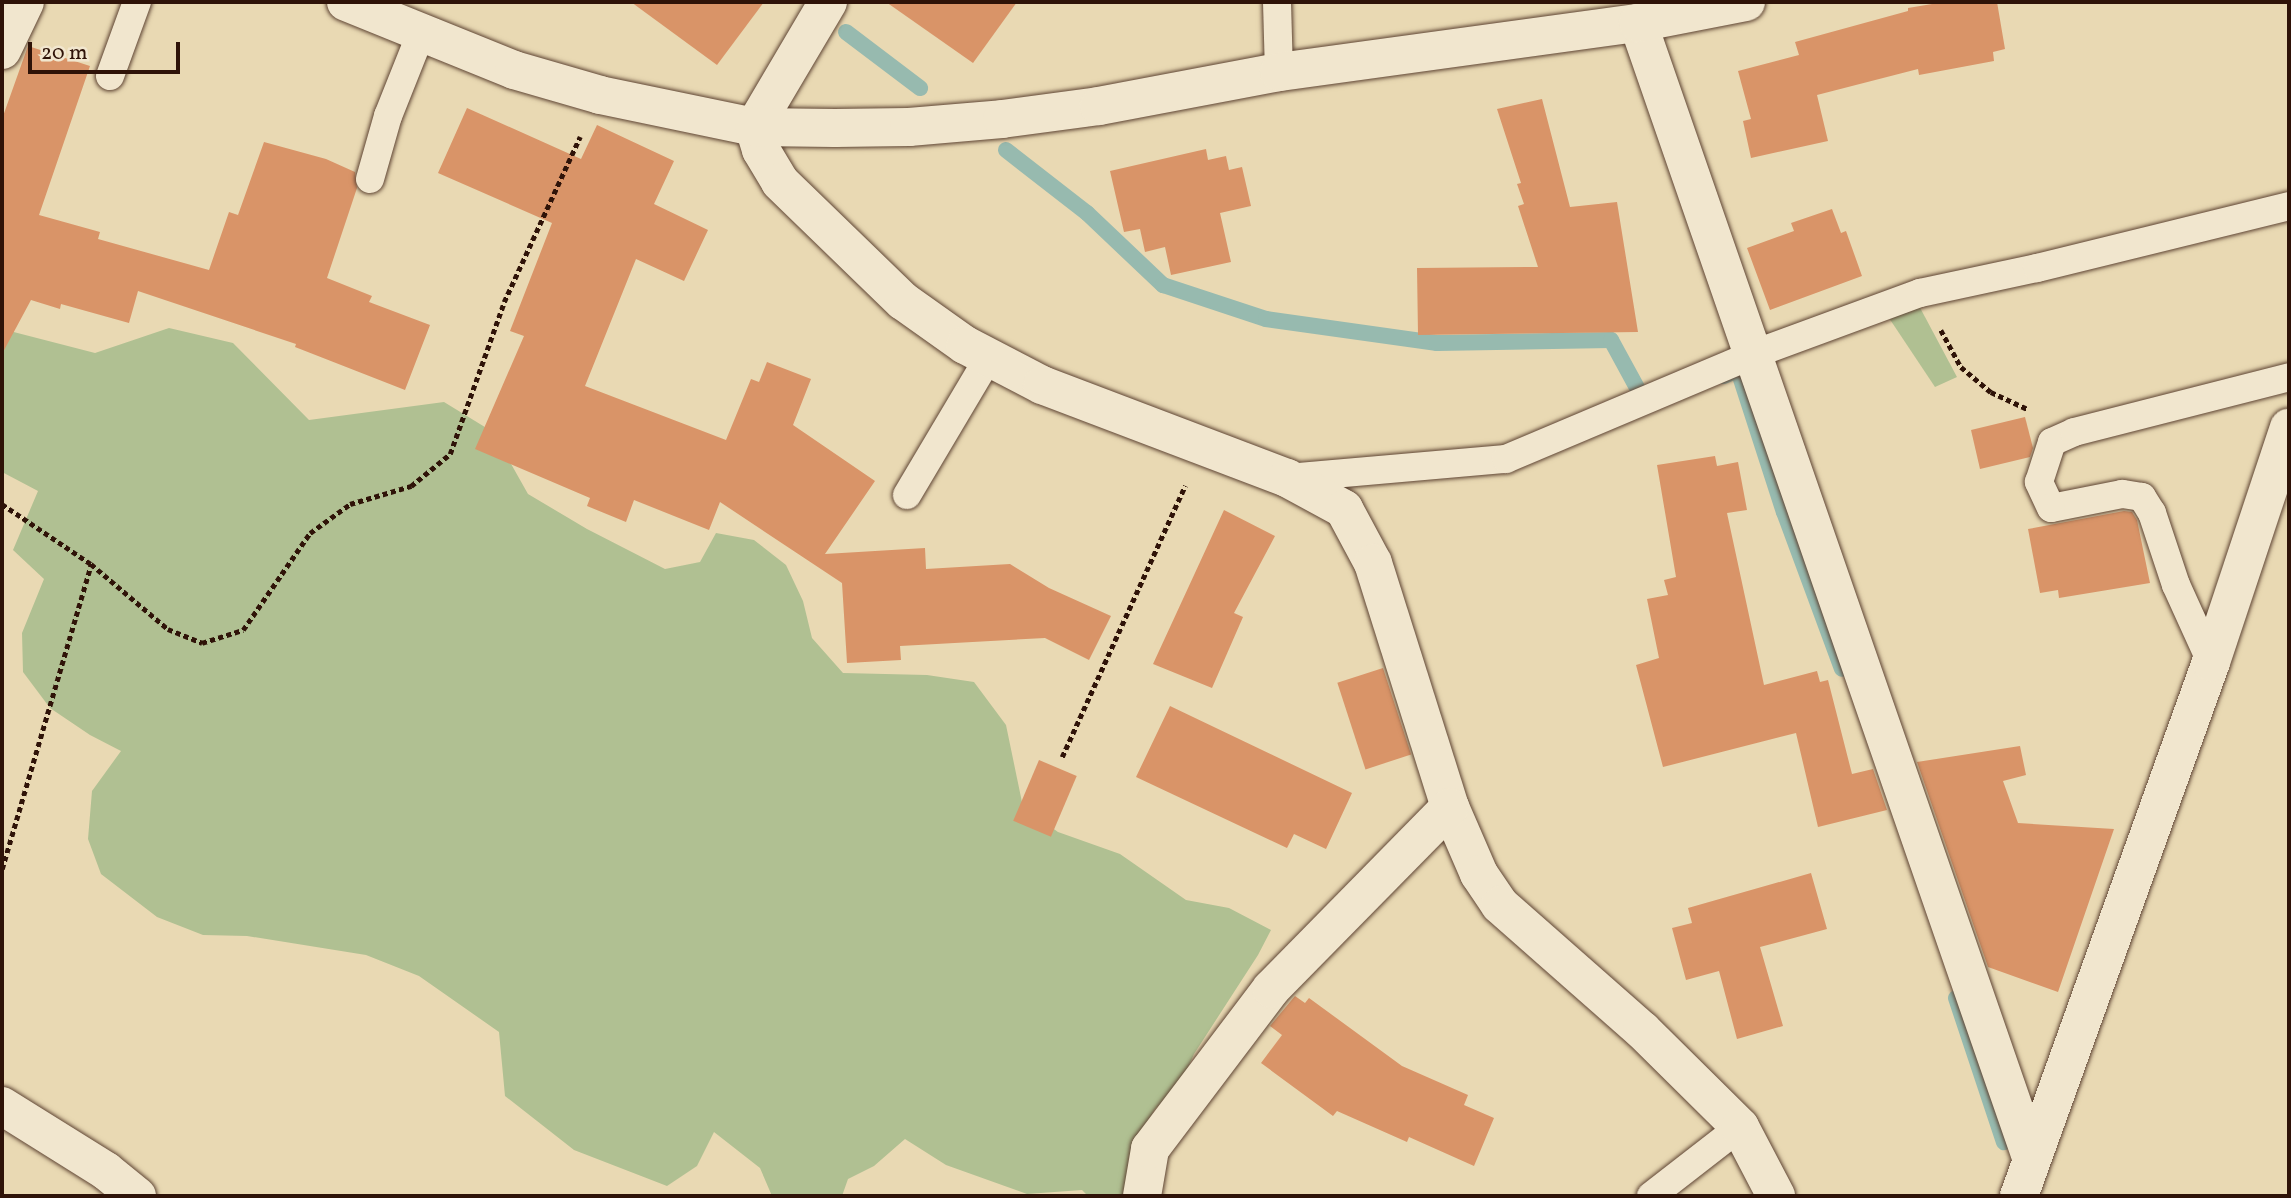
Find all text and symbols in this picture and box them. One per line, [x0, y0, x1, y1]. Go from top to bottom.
scale bar [32, 28, 184, 72]
text: 20 m [41, 39, 87, 68]

